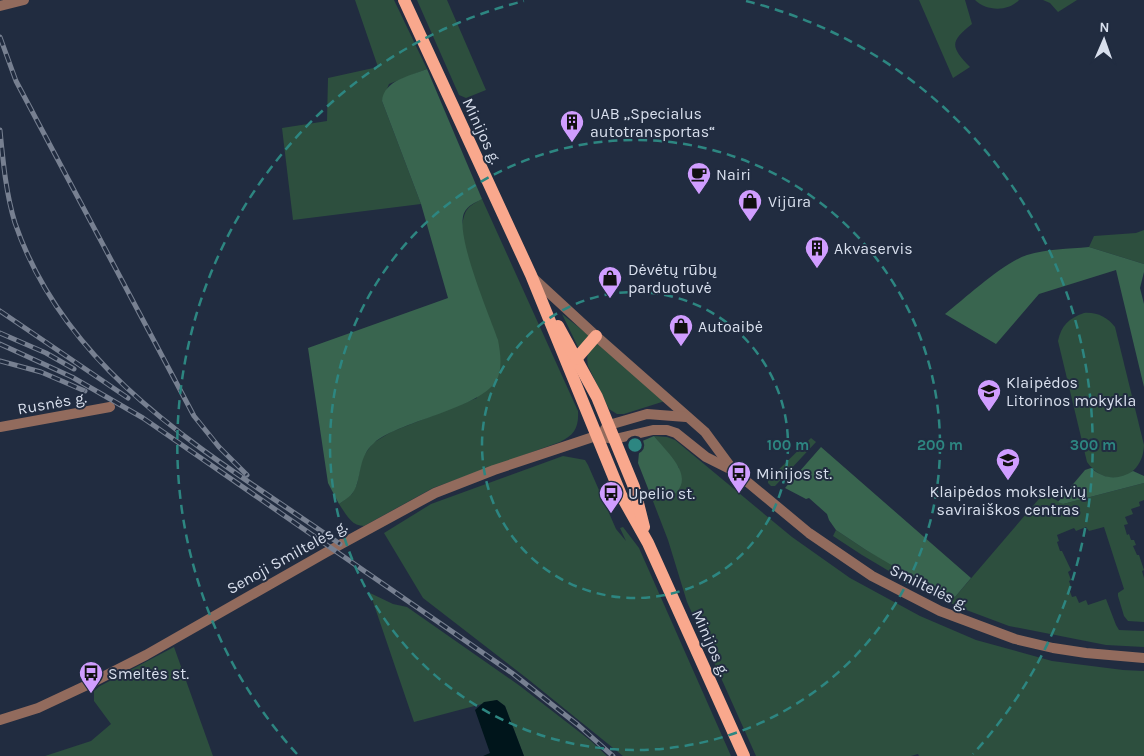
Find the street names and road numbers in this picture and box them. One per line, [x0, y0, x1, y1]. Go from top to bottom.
street label: Minijos g. [458, 95, 506, 167]
street label: Rusnės g. [16, 388, 88, 418]
street label: Senoji Smiltelės g. [223, 516, 351, 598]
street label: Smiltelės g. [887, 560, 971, 614]
street label: Minijos g. [688, 607, 734, 679]

